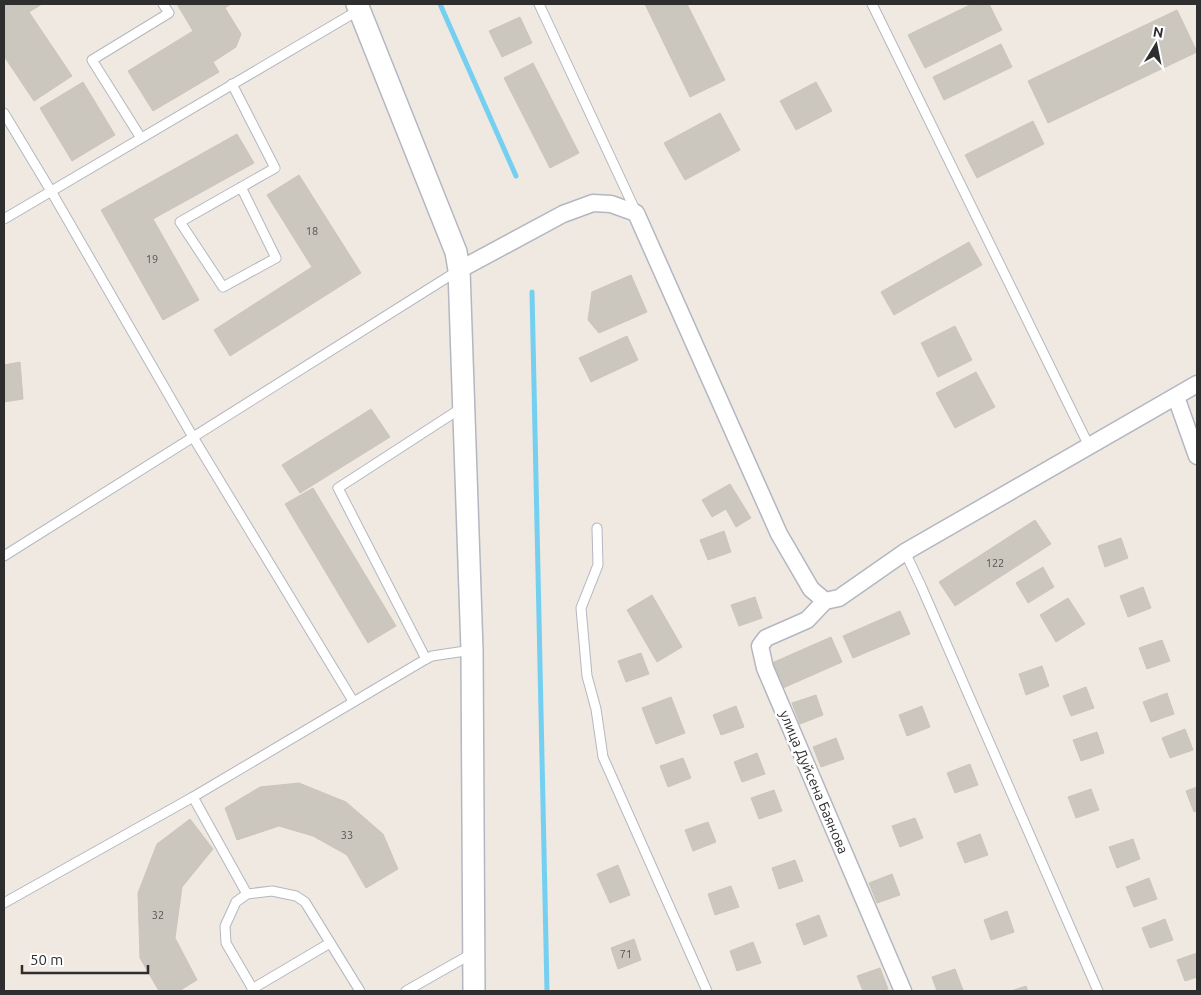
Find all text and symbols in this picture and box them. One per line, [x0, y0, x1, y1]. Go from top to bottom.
north arrow [1131, 20, 1181, 70]
text: N [1152, 23, 1165, 41]
house number: 18 [306, 225, 318, 237]
house number: 19 [146, 253, 158, 265]
house number: 122 [986, 557, 1004, 569]
street label: улица Дуйсена Баянова [777, 708, 851, 856]
house number: 33 [341, 829, 353, 841]
house number: 32 [152, 909, 164, 921]
scale bar [22, 942, 149, 974]
house number: 71 [620, 948, 632, 960]
text: 50 m [30, 951, 63, 968]

